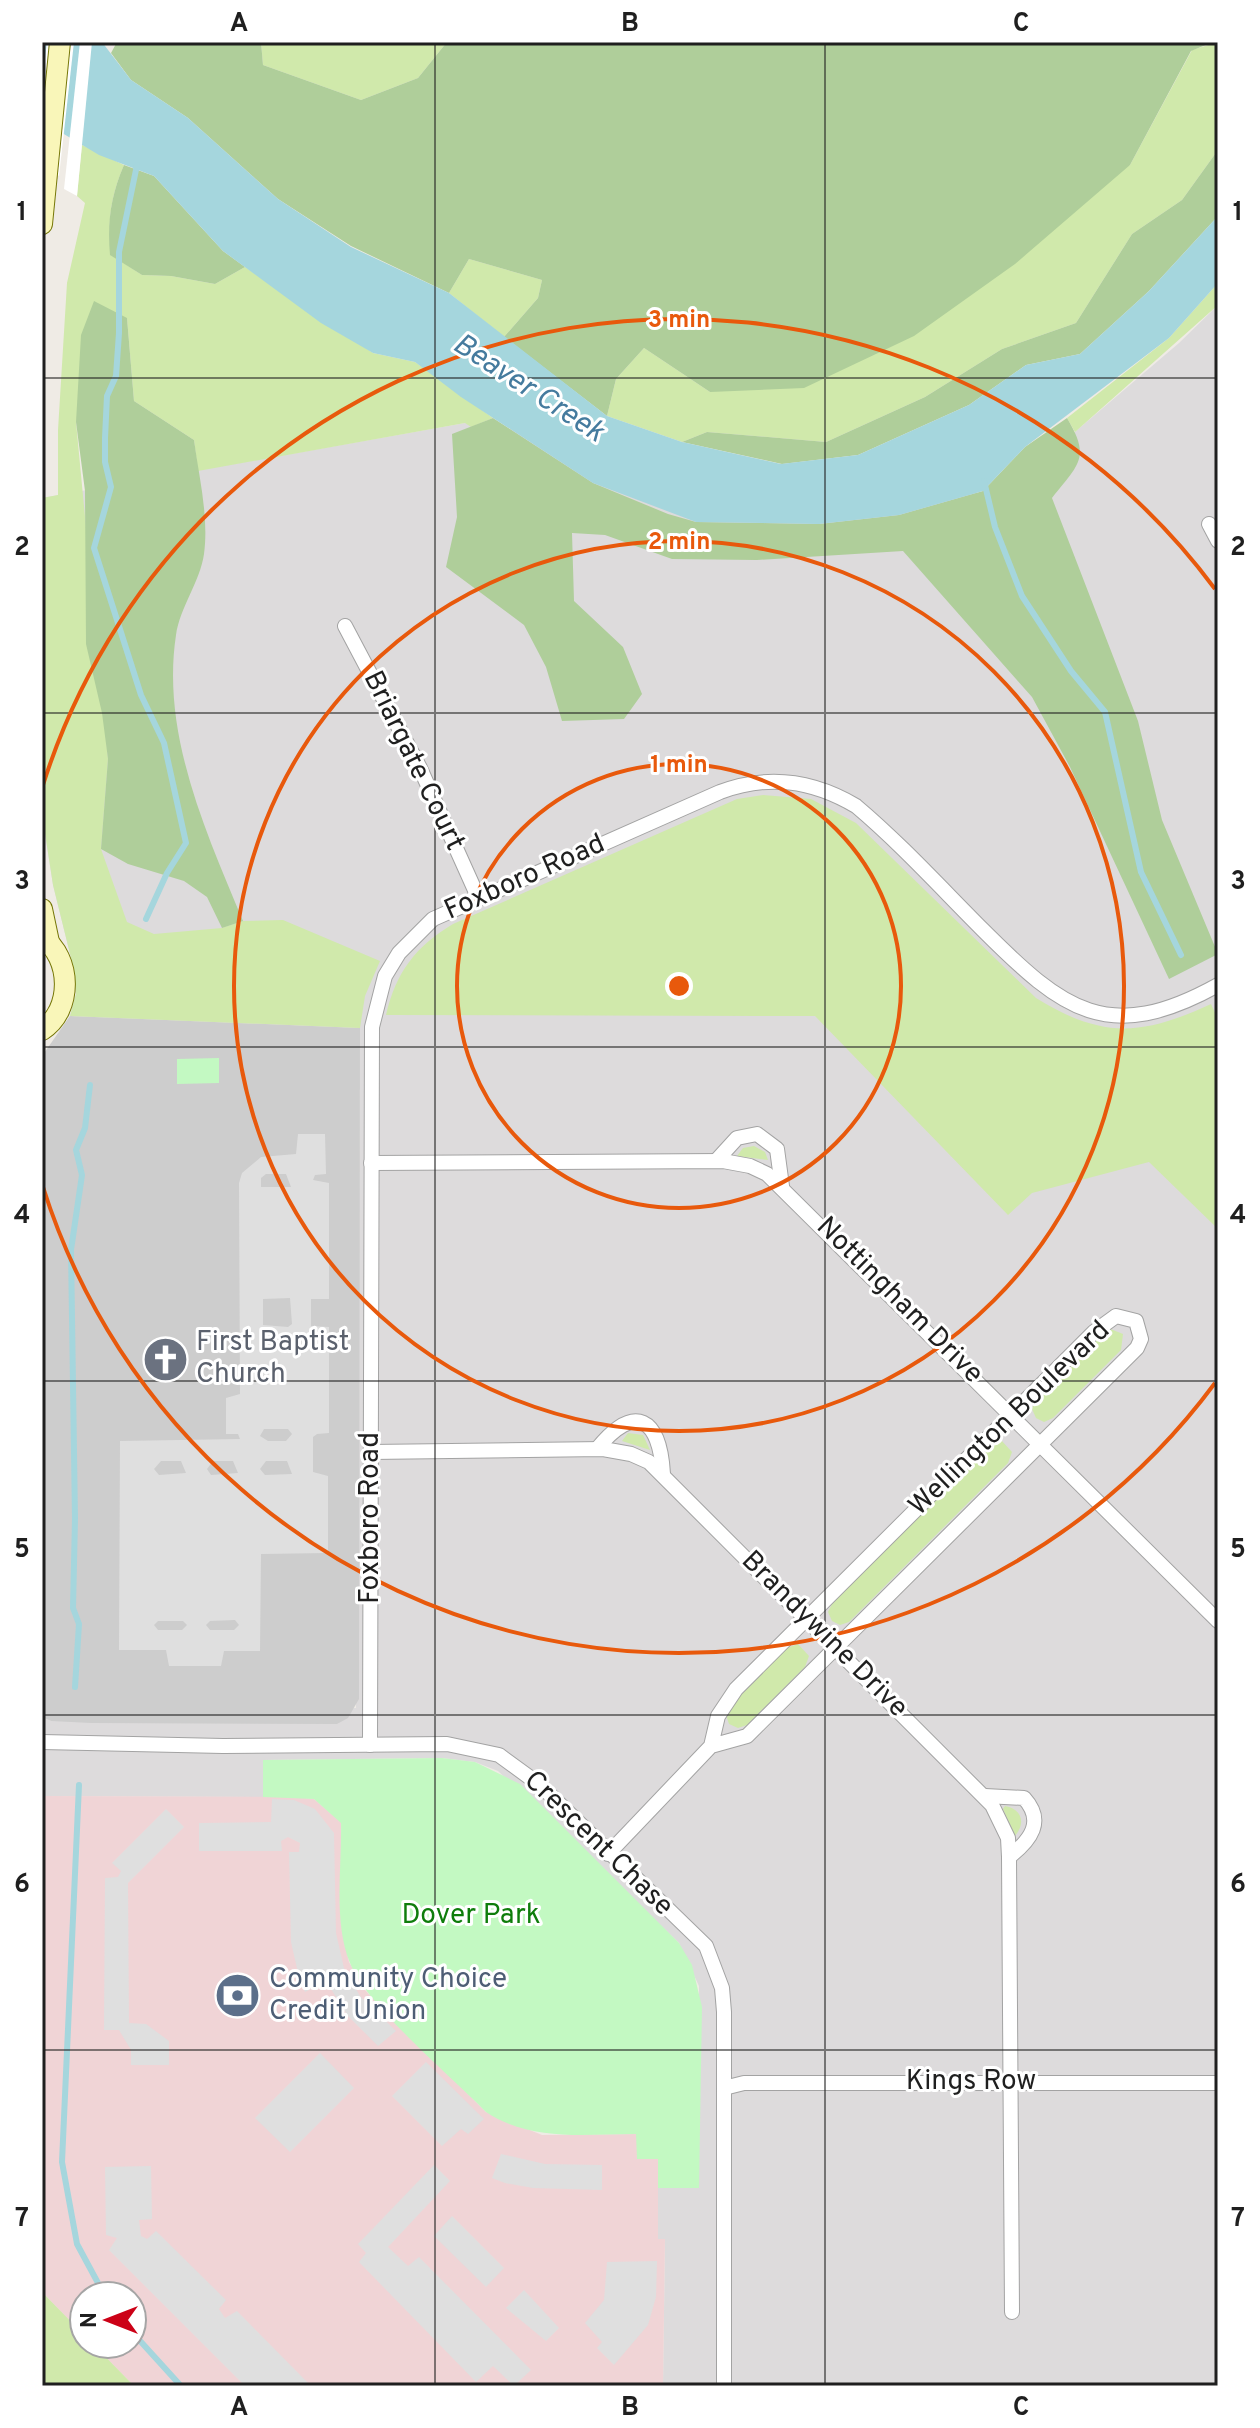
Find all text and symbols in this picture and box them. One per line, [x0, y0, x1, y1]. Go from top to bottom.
text: A [230, 8, 248, 41]
text: B [621, 8, 639, 41]
text: C [1013, 8, 1029, 41]
text: 1 [17, 197, 27, 230]
text: 1 [1233, 197, 1243, 230]
text: 3 min [648, 306, 710, 336]
water label: Beaver Creek [445, 326, 611, 452]
text: 2 min [648, 528, 710, 558]
text: 2 [14, 532, 30, 565]
text: 2 [1230, 532, 1246, 565]
street label: Briargate Court [354, 665, 472, 857]
text: 1 min [650, 751, 708, 781]
street label: Foxboro Road [439, 827, 611, 929]
text: 3 [14, 866, 30, 899]
text: 3 [1230, 866, 1246, 899]
centre of rings [665, 972, 693, 1000]
text: 4 [14, 1200, 30, 1233]
text: 4 [1230, 1200, 1246, 1233]
street label: Nottingham Drive [808, 1210, 990, 1392]
street label: Wellington Boulevard [902, 1313, 1118, 1525]
place label: First Baptist Church [196, 1325, 349, 1393]
church icon: First Baptist Church [141, 1335, 189, 1383]
street label: Foxboro Road [353, 1432, 389, 1604]
text: 5 [14, 1534, 30, 1567]
text: 5 [1230, 1534, 1246, 1567]
street label: Brandywine Drive [733, 1544, 915, 1726]
street label: Crescent Chase [515, 1763, 681, 1925]
text: 6 [14, 1869, 30, 1902]
text: 6 [1230, 1869, 1246, 1902]
park label: Dover Park [401, 1898, 541, 1934]
place label: Community Choice Credit Union [269, 1962, 507, 2030]
bank icon: Community Choice Credit Union [214, 1972, 262, 2020]
street label: Kings Row [906, 2064, 1036, 2100]
text: 7 [15, 2203, 29, 2236]
text: 7 [1231, 2203, 1245, 2236]
north arrow [68, 2280, 148, 2360]
text: N [77, 2312, 104, 2328]
text: A [230, 2392, 248, 2425]
text: B [621, 2392, 639, 2425]
text: C [1013, 2392, 1029, 2425]

